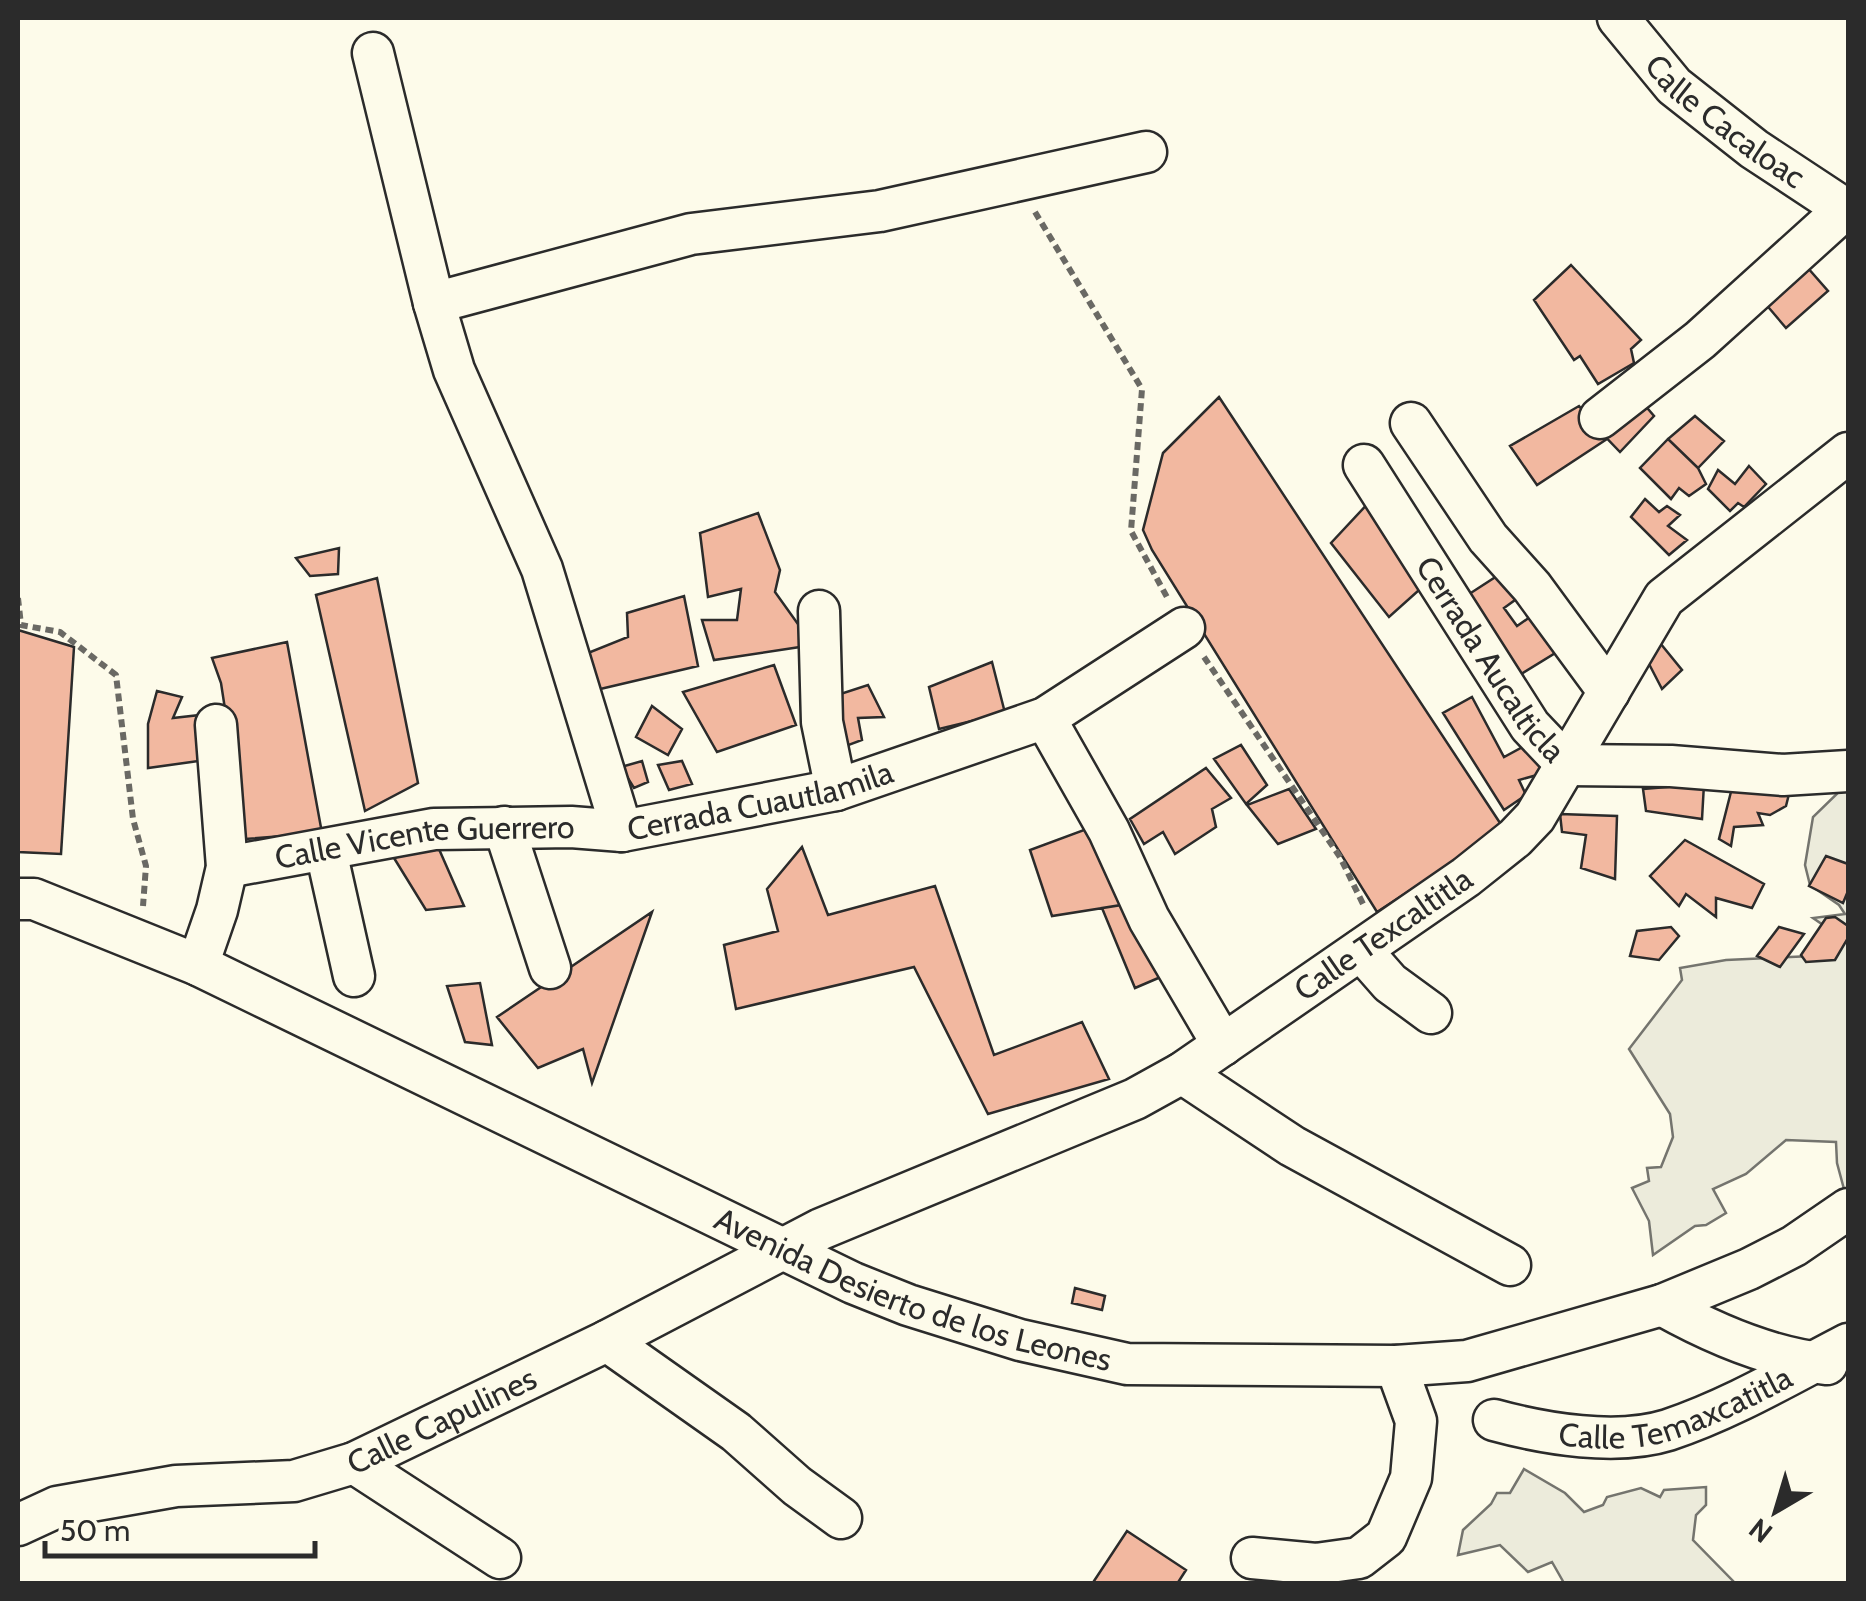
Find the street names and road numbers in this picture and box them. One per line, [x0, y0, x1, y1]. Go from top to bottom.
street label: Calle Cacaloac [1637, 46, 1812, 196]
street label: Cerrada Aucalticla [1408, 549, 1574, 770]
street label: Cerrada Cuautlamila [624, 752, 899, 849]
street label: Calle Vicente Guerrero [272, 807, 575, 877]
street label: Calle Texcaltitla [1286, 858, 1480, 1009]
street label: Avenida Desierto de los Leones [708, 1199, 1115, 1379]
street label: Calle Temaxcatitla [1556, 1357, 1799, 1457]
street label: Calle Capulines [341, 1358, 542, 1482]

